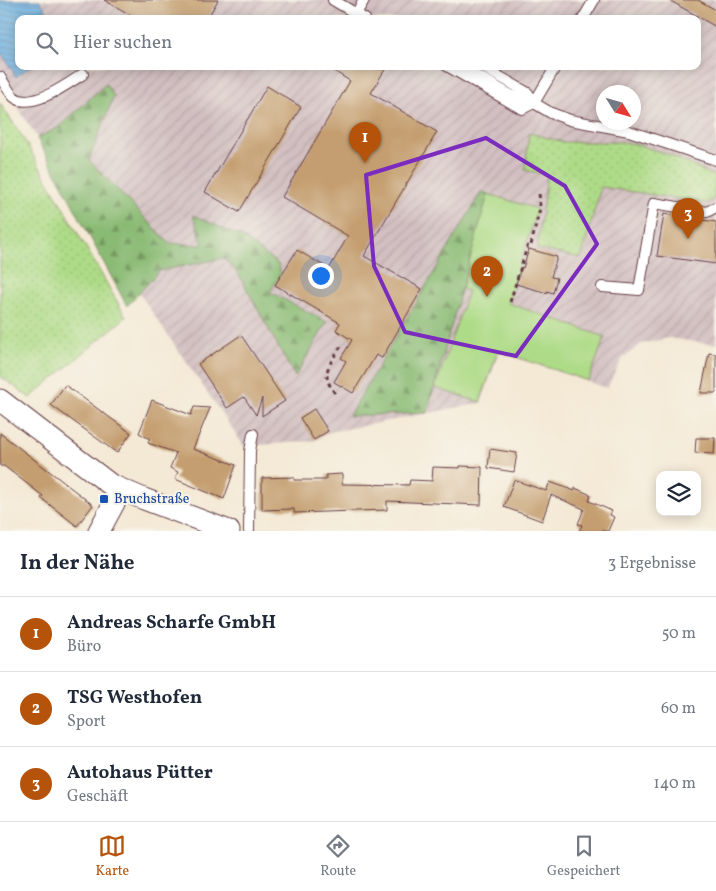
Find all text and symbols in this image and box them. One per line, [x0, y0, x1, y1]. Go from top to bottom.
search box [15, 15, 701, 70]
icon: search [33, 29, 61, 57]
text: Hier suchen [73, 30, 172, 56]
north arrow [596, 85, 641, 130]
pin: 1 [349, 122, 381, 163]
pin: 3 [672, 198, 704, 239]
pin: 2 [471, 256, 503, 297]
your location [308, 263, 334, 289]
map controls [656, 471, 701, 516]
button: layers [656, 471, 701, 516]
place label: Bruchstraße [114, 490, 190, 509]
marker: Bruchstraße [98, 493, 110, 505]
text: In der Nähe [20, 549, 135, 578]
text: 3 Ergebnisse [608, 553, 696, 575]
text: Andreas Scharfe GmbH [67, 610, 276, 636]
text: 1 [33, 623, 39, 645]
text: 50 m [662, 623, 696, 645]
text: Büro [67, 636, 101, 658]
text: TSG Westhofen [67, 685, 202, 711]
text: 2 [32, 698, 40, 720]
text: 60 m [661, 698, 696, 720]
text: Sport [67, 711, 106, 733]
text: Autohaus Pütter [67, 760, 213, 786]
text: 3 [32, 773, 40, 795]
text: 140 m [654, 773, 696, 795]
text: Geschäft [67, 786, 128, 808]
tab: Karte [95, 832, 129, 881]
tab: Route [320, 832, 356, 881]
tab: Gespeichert [547, 832, 621, 881]

